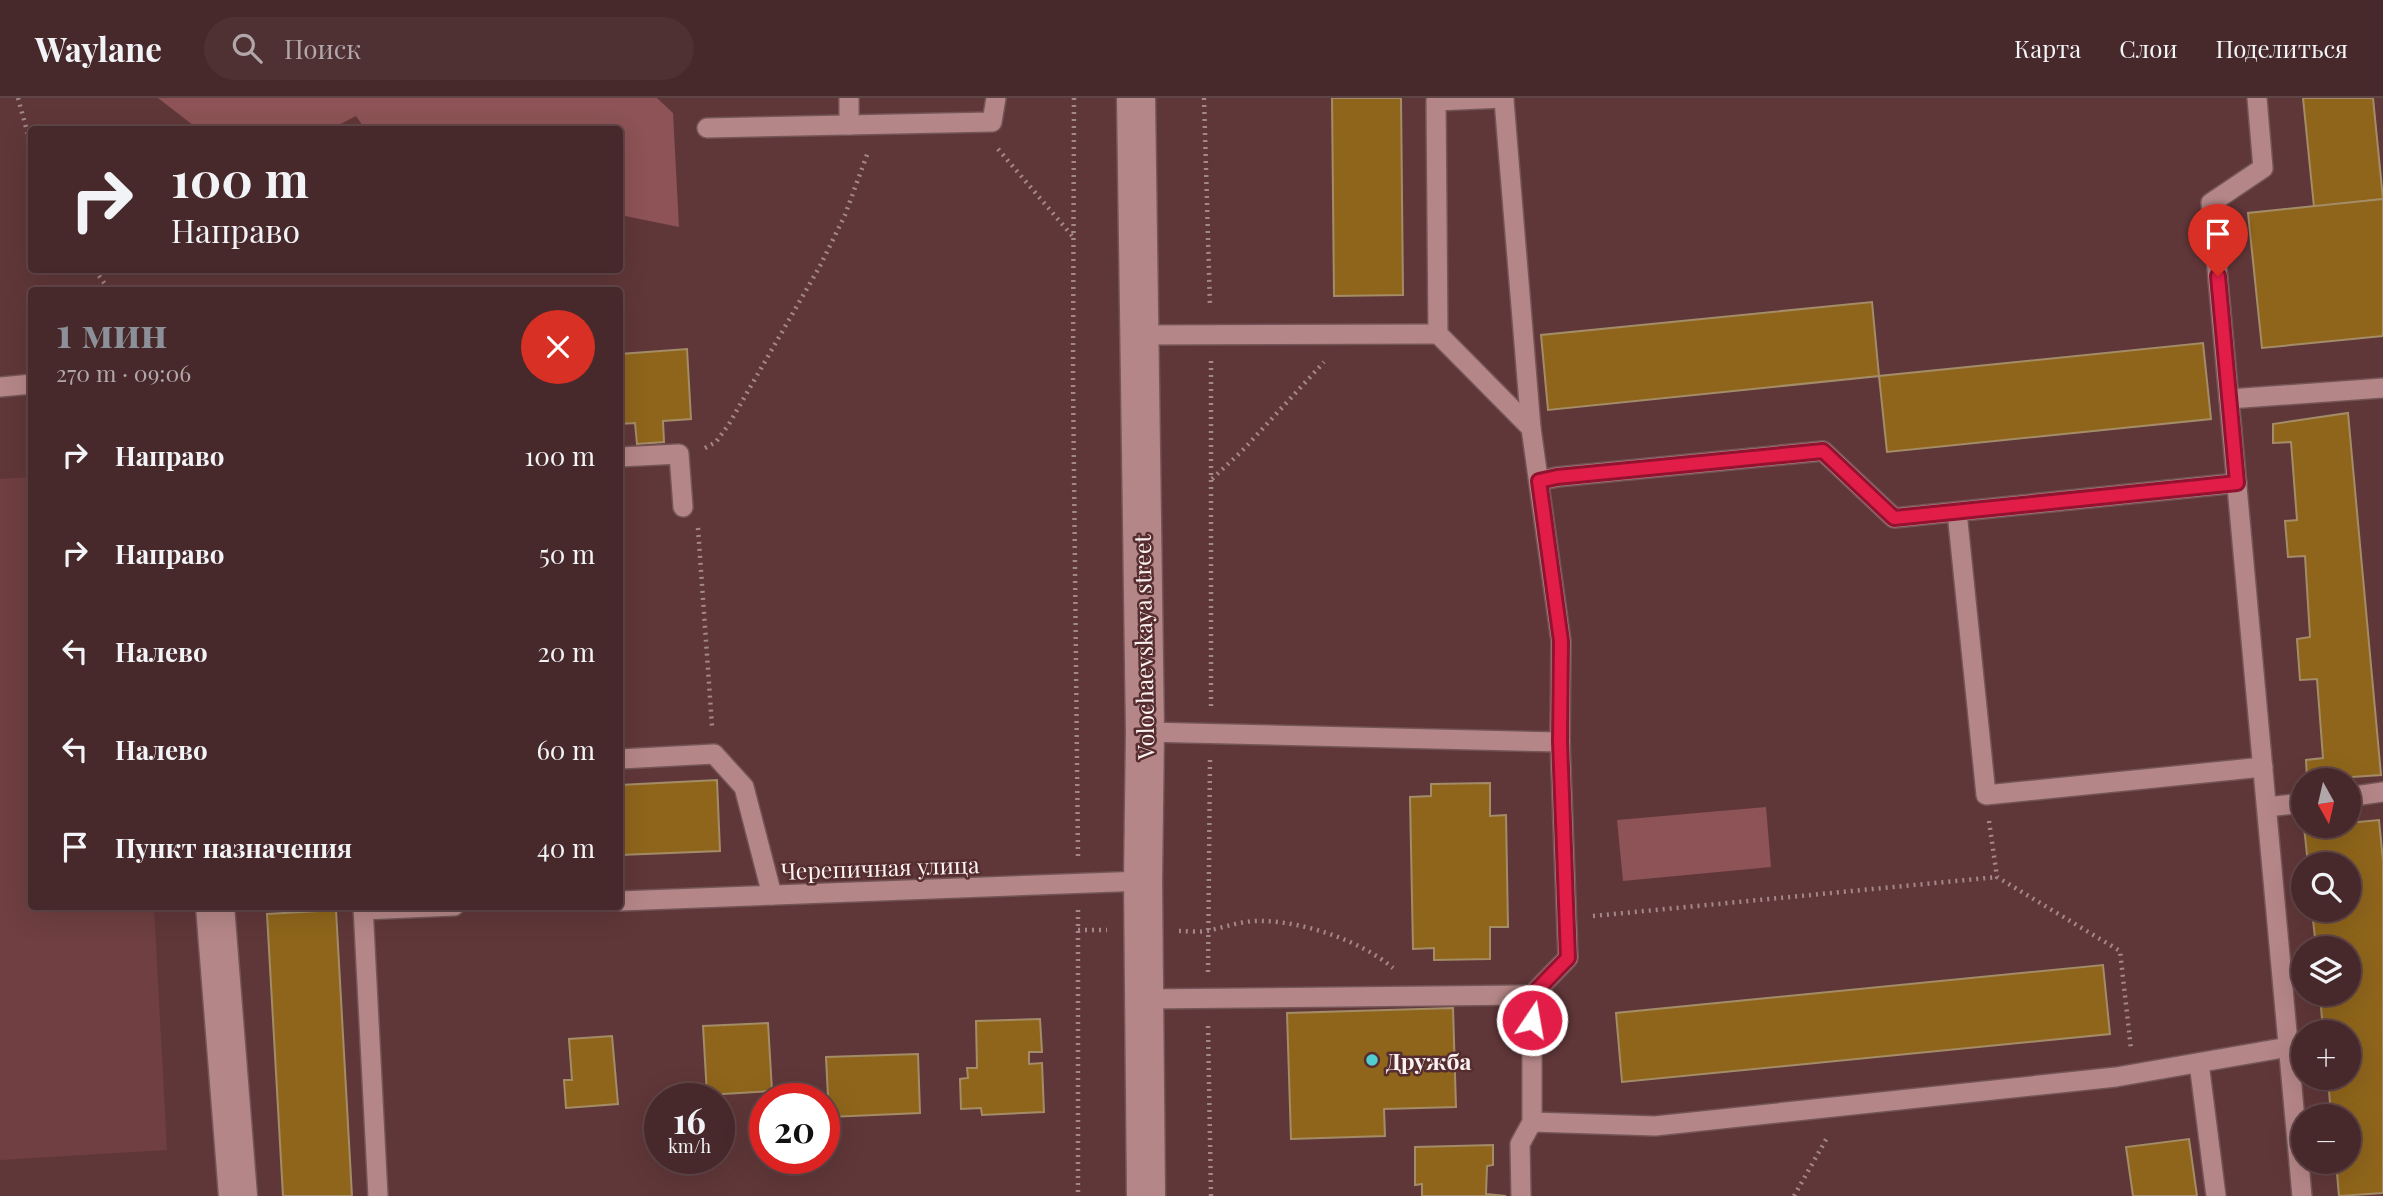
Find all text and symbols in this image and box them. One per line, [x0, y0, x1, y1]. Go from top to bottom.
search box [204, 17, 694, 80]
text: Waylane [35, 26, 162, 70]
icon: search [228, 29, 266, 67]
text: Поиск [284, 31, 361, 66]
text: Карта [2014, 32, 2081, 64]
text: Слои [2119, 32, 2178, 64]
text: Поделиться [2216, 32, 2348, 64]
text: 100 m [171, 145, 309, 210]
icon: right [56, 154, 147, 245]
pin [2188, 204, 2248, 276]
text: Направо [171, 208, 300, 251]
icon: arrive [2199, 215, 2237, 253]
text: 1 мин [56, 303, 167, 359]
button: close [521, 310, 595, 384]
text: 270 m · 09:06 [56, 357, 191, 388]
icon: right [56, 436, 94, 474]
text: Направо [115, 438, 224, 473]
text: 100 m [525, 438, 595, 473]
street label: Volochaevskaya street [1126, 533, 1160, 761]
icon: right [56, 534, 94, 572]
text: Направо [115, 536, 224, 571]
text: 50 m [539, 536, 595, 571]
icon: left [56, 632, 94, 670]
text: Налево [115, 634, 208, 669]
text: 20 m [537, 634, 595, 669]
icon: left [56, 730, 94, 768]
text: Налево [115, 732, 208, 767]
text: 60 m [536, 732, 595, 767]
north arrow [2291, 768, 2361, 838]
map controls [2291, 768, 2361, 1174]
icon: arrive [56, 828, 94, 866]
text: Пункт назначения [115, 830, 352, 865]
text: 40 m [537, 830, 595, 865]
street label: Черепичная улица [780, 848, 980, 886]
button: search [2291, 852, 2361, 922]
button: layers [2291, 936, 2361, 1006]
position arrow [1495, 983, 1569, 1057]
button: + [2291, 1020, 2361, 1090]
place label: Дружба [1386, 1045, 1472, 1076]
marker: Дружба [1364, 1052, 1380, 1068]
speed limit sign: 20 [749, 1083, 840, 1174]
text: 16 [673, 1096, 706, 1143]
button: − [2291, 1104, 2361, 1174]
text: km/h [668, 1134, 711, 1158]

